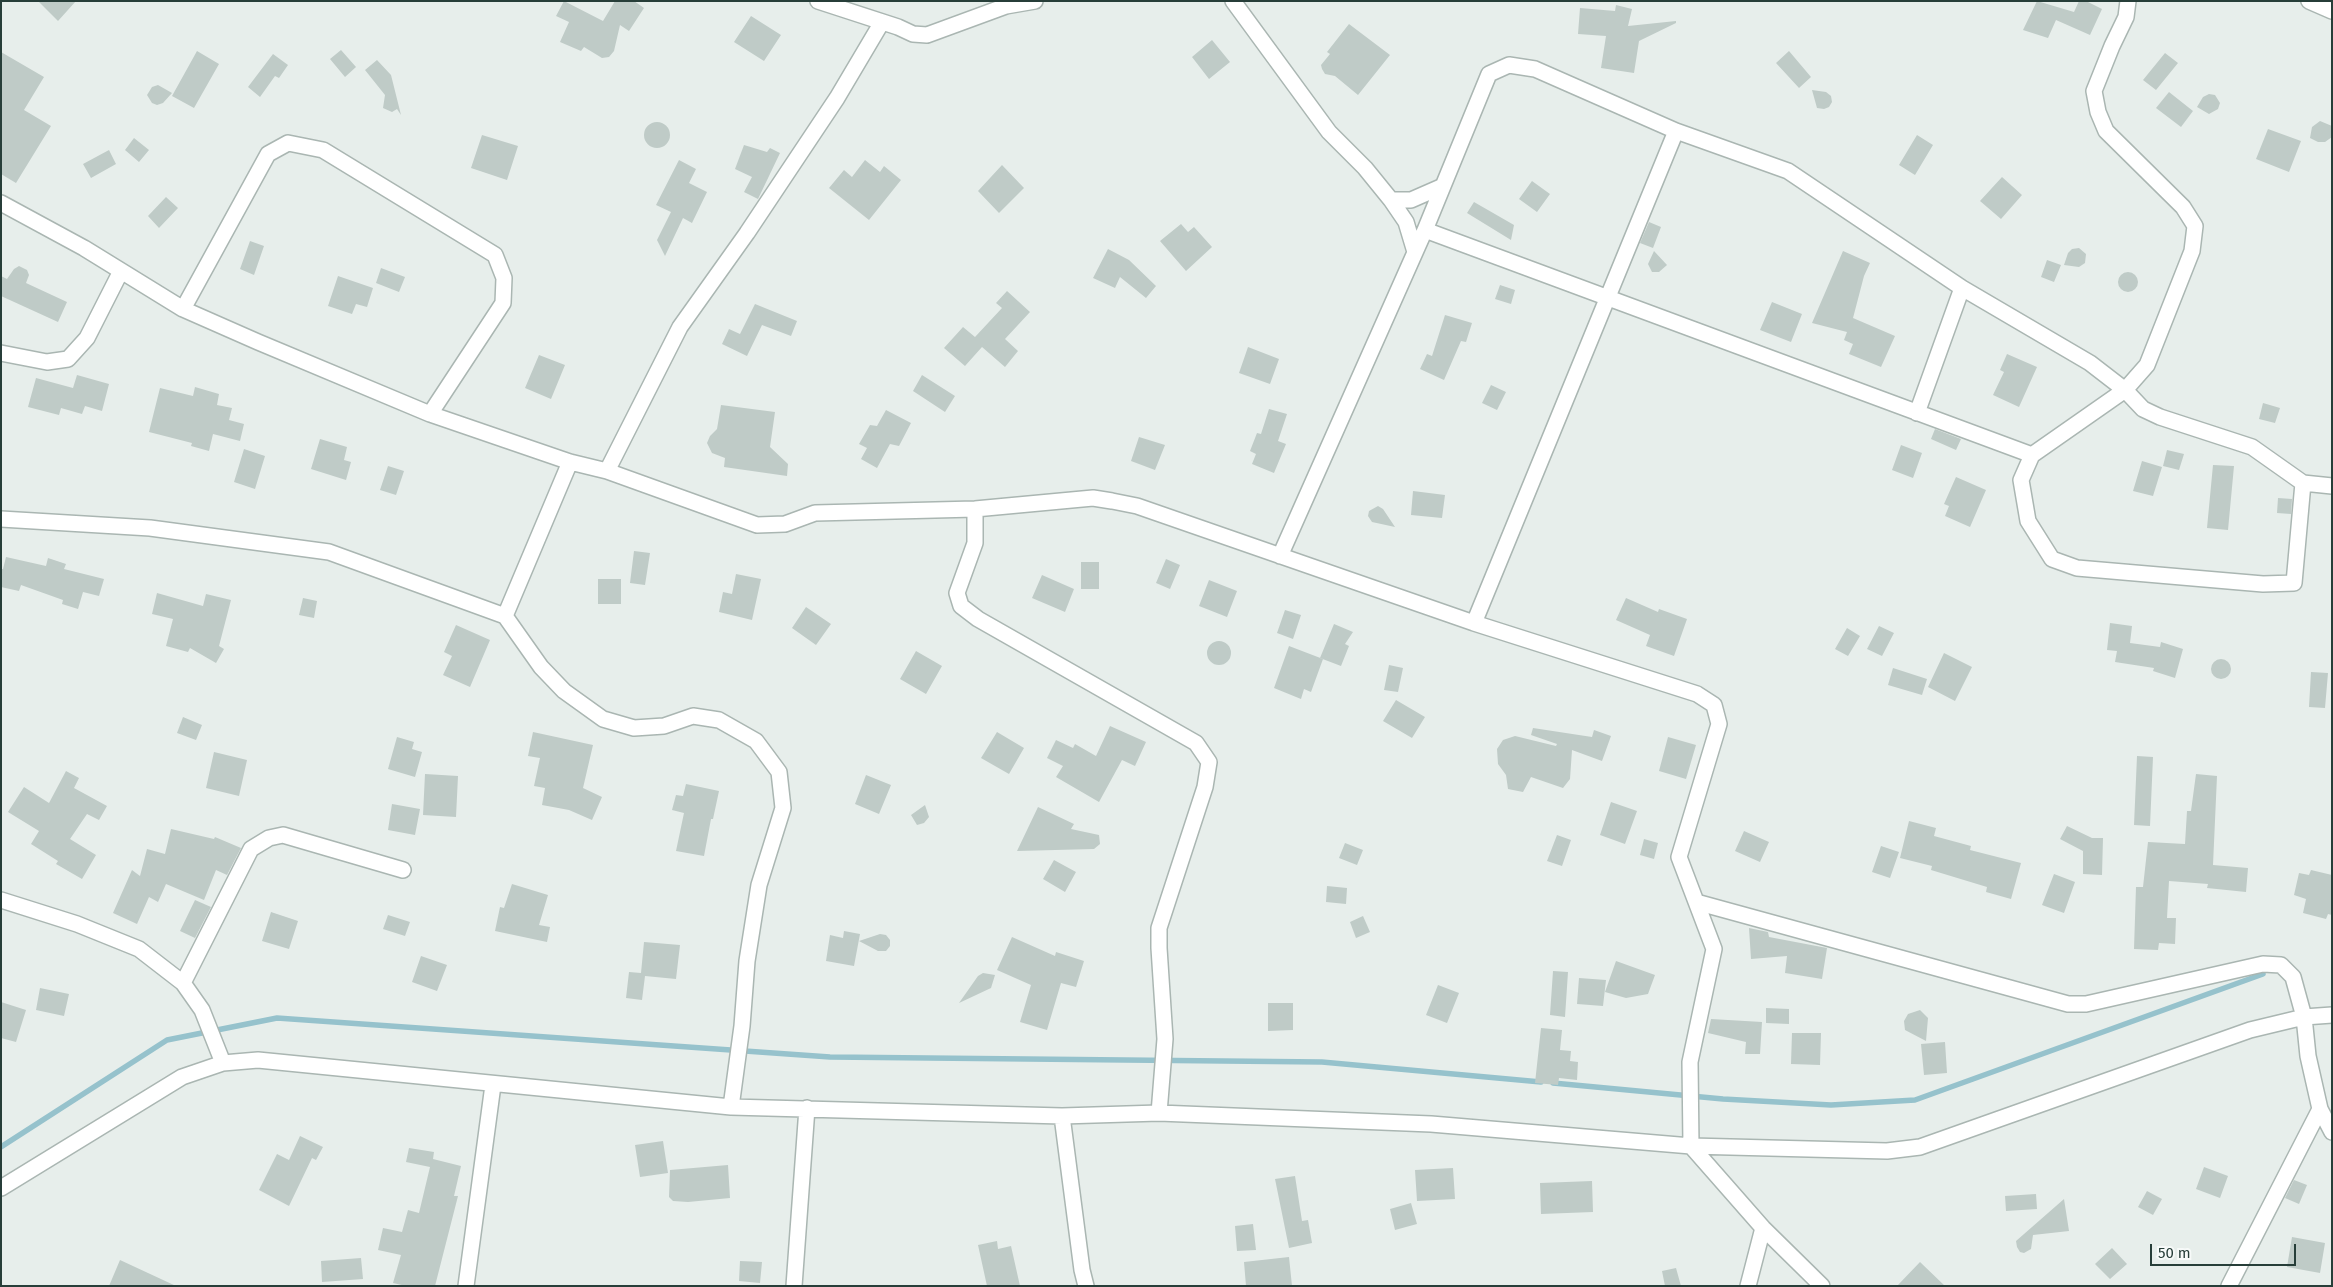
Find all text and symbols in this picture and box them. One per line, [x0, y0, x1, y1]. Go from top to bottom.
scale bar [2153, 1234, 2299, 1266]
text: 50 m [2158, 1244, 2191, 1262]

